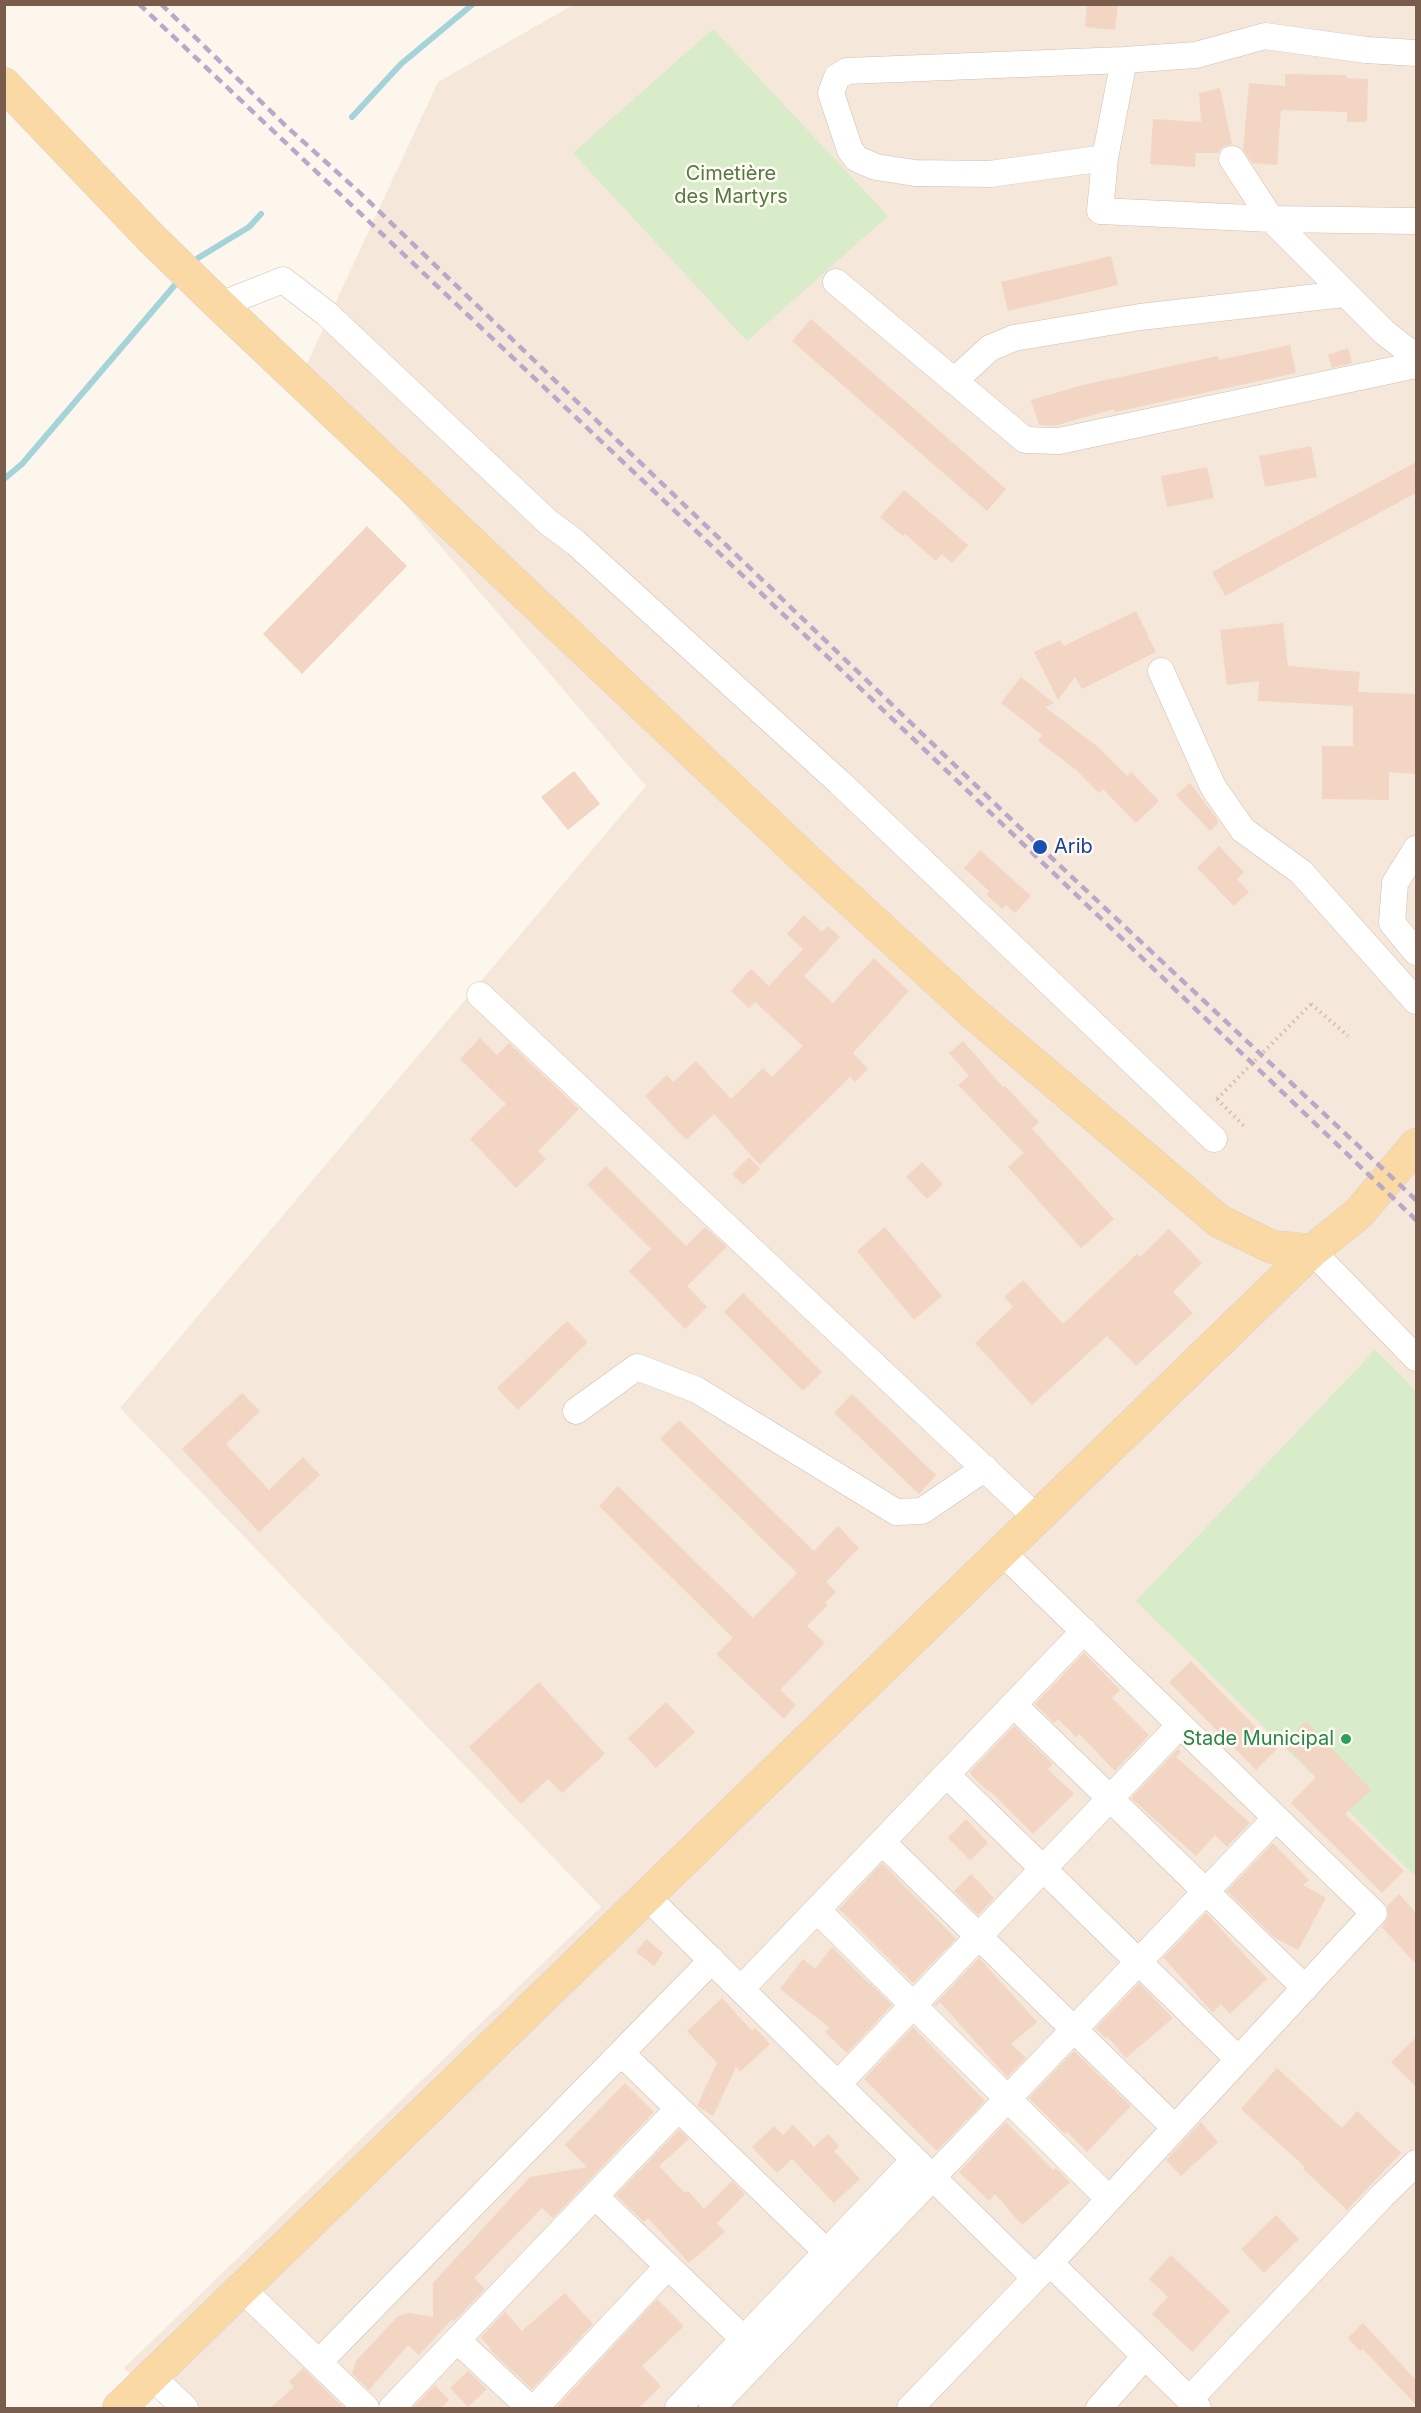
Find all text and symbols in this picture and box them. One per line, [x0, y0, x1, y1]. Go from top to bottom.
park label: Cimetière des Martyrs [674, 162, 788, 209]
place label: Arib [1054, 835, 1093, 859]
marker: Arib [1031, 838, 1049, 856]
place label: Stade Municipal [1182, 1727, 1334, 1751]
marker: Stade Municipal [1339, 1732, 1353, 1746]

